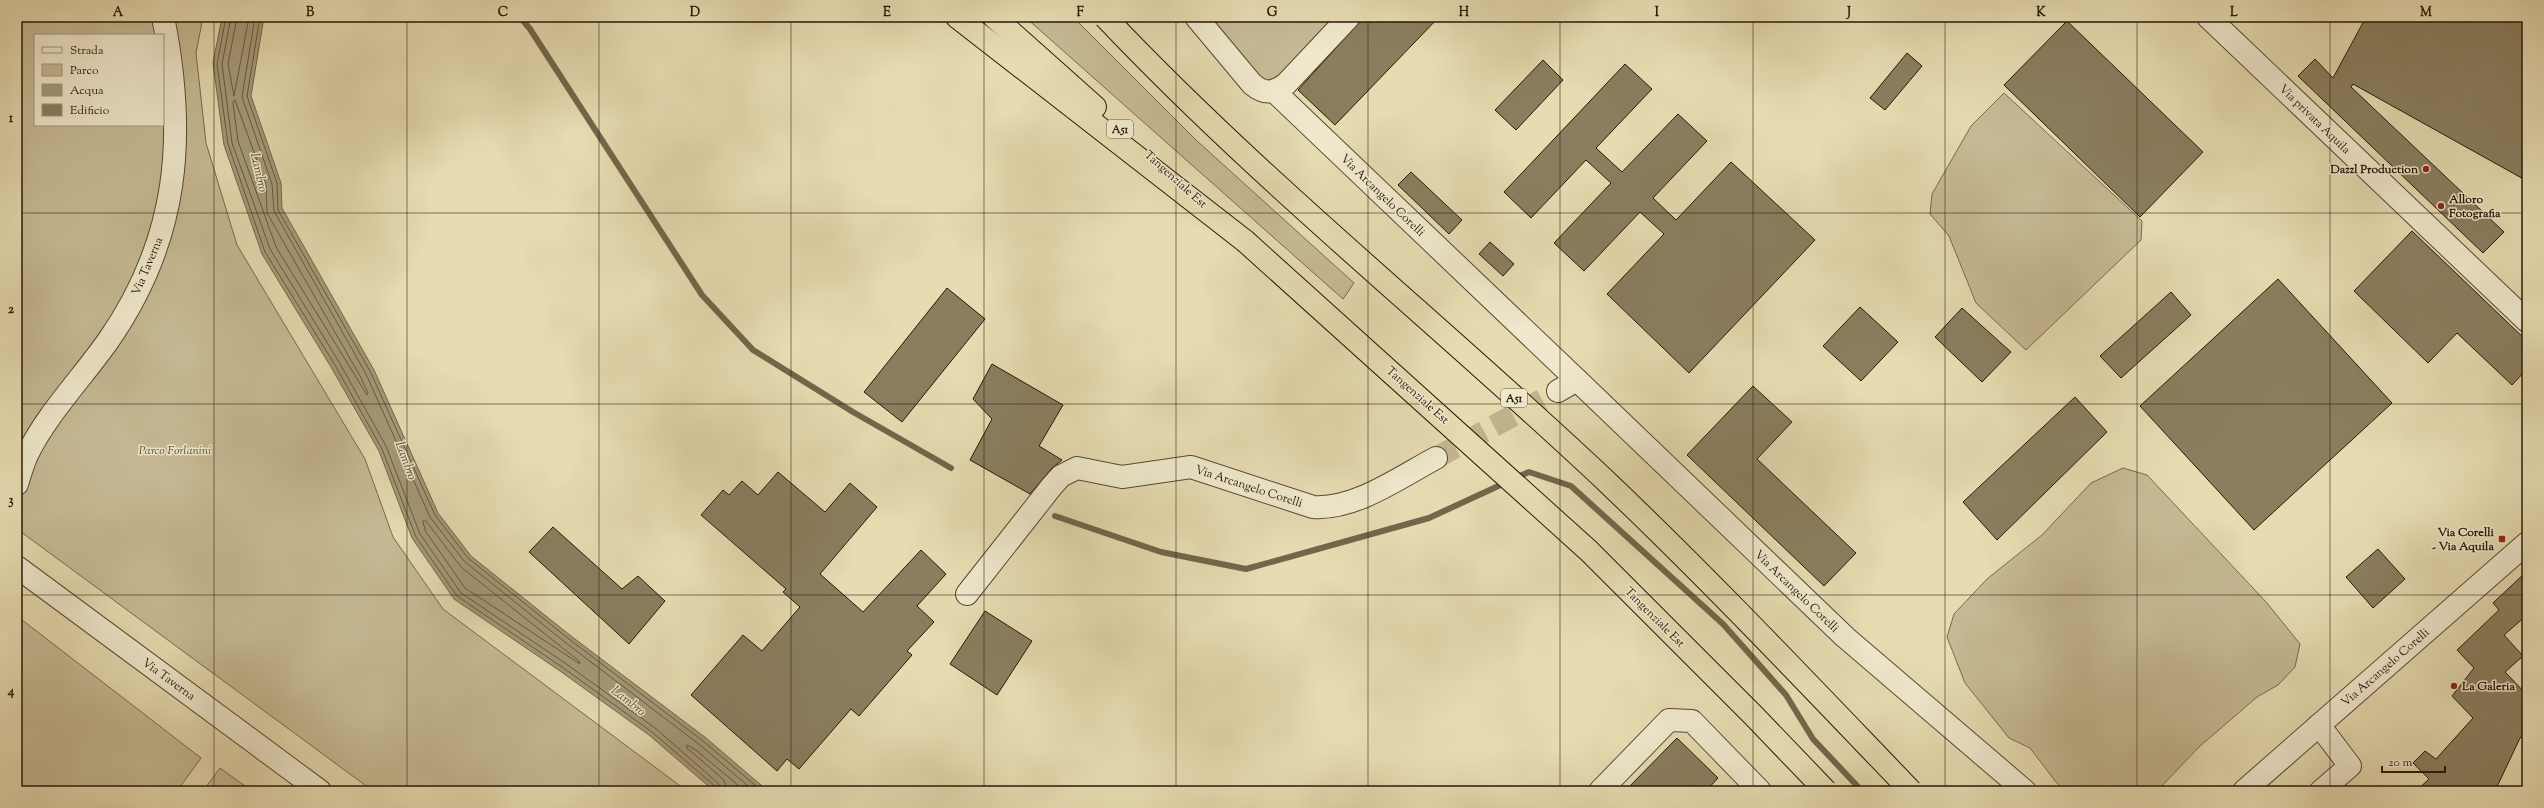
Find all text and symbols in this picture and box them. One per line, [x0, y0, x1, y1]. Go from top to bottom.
text: A [113, 4, 124, 22]
text: B [306, 4, 315, 22]
text: C [498, 4, 508, 22]
text: D [690, 4, 700, 22]
text: E [883, 4, 891, 22]
text: F [1076, 4, 1084, 22]
text: G [1267, 4, 1278, 22]
text: H [1459, 4, 1470, 22]
text: I [1655, 4, 1660, 22]
text: J [1846, 4, 1851, 22]
text: K [2036, 4, 2046, 22]
text: L [2230, 4, 2238, 22]
text: M [2420, 4, 2432, 22]
legend [34, 34, 164, 126]
text: Strada [70, 42, 104, 60]
text: Parco [70, 62, 99, 80]
street label: Via privata Aquila [2274, 81, 2355, 159]
text: Acqua [70, 82, 104, 100]
text: Edificio [70, 102, 110, 120]
text: 1 [9, 110, 14, 128]
road number: A51 [1107, 120, 1133, 138]
street label: Tangenziale Est [1140, 147, 1211, 213]
street label: Via Arcangelo Corelli [1336, 150, 1429, 242]
water label: Lambro [245, 151, 271, 194]
place label: Dazzl Production [2329, 161, 2419, 179]
marker: Dazzl Production [2421, 164, 2431, 174]
place label: Alloro Fotografia [2448, 191, 2501, 223]
marker: Alloro Fotografia [2436, 201, 2446, 211]
street label: Via Taverna [128, 234, 168, 298]
text: 2 [8, 301, 15, 319]
street label: Tangenziale Est [1382, 363, 1453, 429]
road number: A51 [1501, 389, 1527, 407]
water label: Lambro [390, 439, 420, 483]
park label: Parco Forlanini [139, 442, 211, 460]
street label: Via Arcangelo Corelli [1193, 461, 1305, 513]
text: 3 [8, 492, 14, 510]
place label: Via Corelli - Via Aquila [2432, 524, 2495, 556]
marker: Via Corelli - Via Aquila [2497, 534, 2507, 544]
street label: Via Arcangelo Corelli [1750, 546, 1843, 638]
street label: Tangenziale Est [1620, 583, 1689, 652]
street label: Via Arcangelo Corelli [2337, 624, 2434, 711]
street label: Via Taverna [138, 654, 199, 706]
place label: La Galeria [2461, 678, 2515, 696]
marker: La Galeria [2449, 681, 2459, 691]
water label: Lambro [606, 682, 649, 721]
text: 4 [7, 683, 15, 701]
scale bar [2382, 748, 2445, 774]
text: 20 m [2388, 754, 2413, 772]

